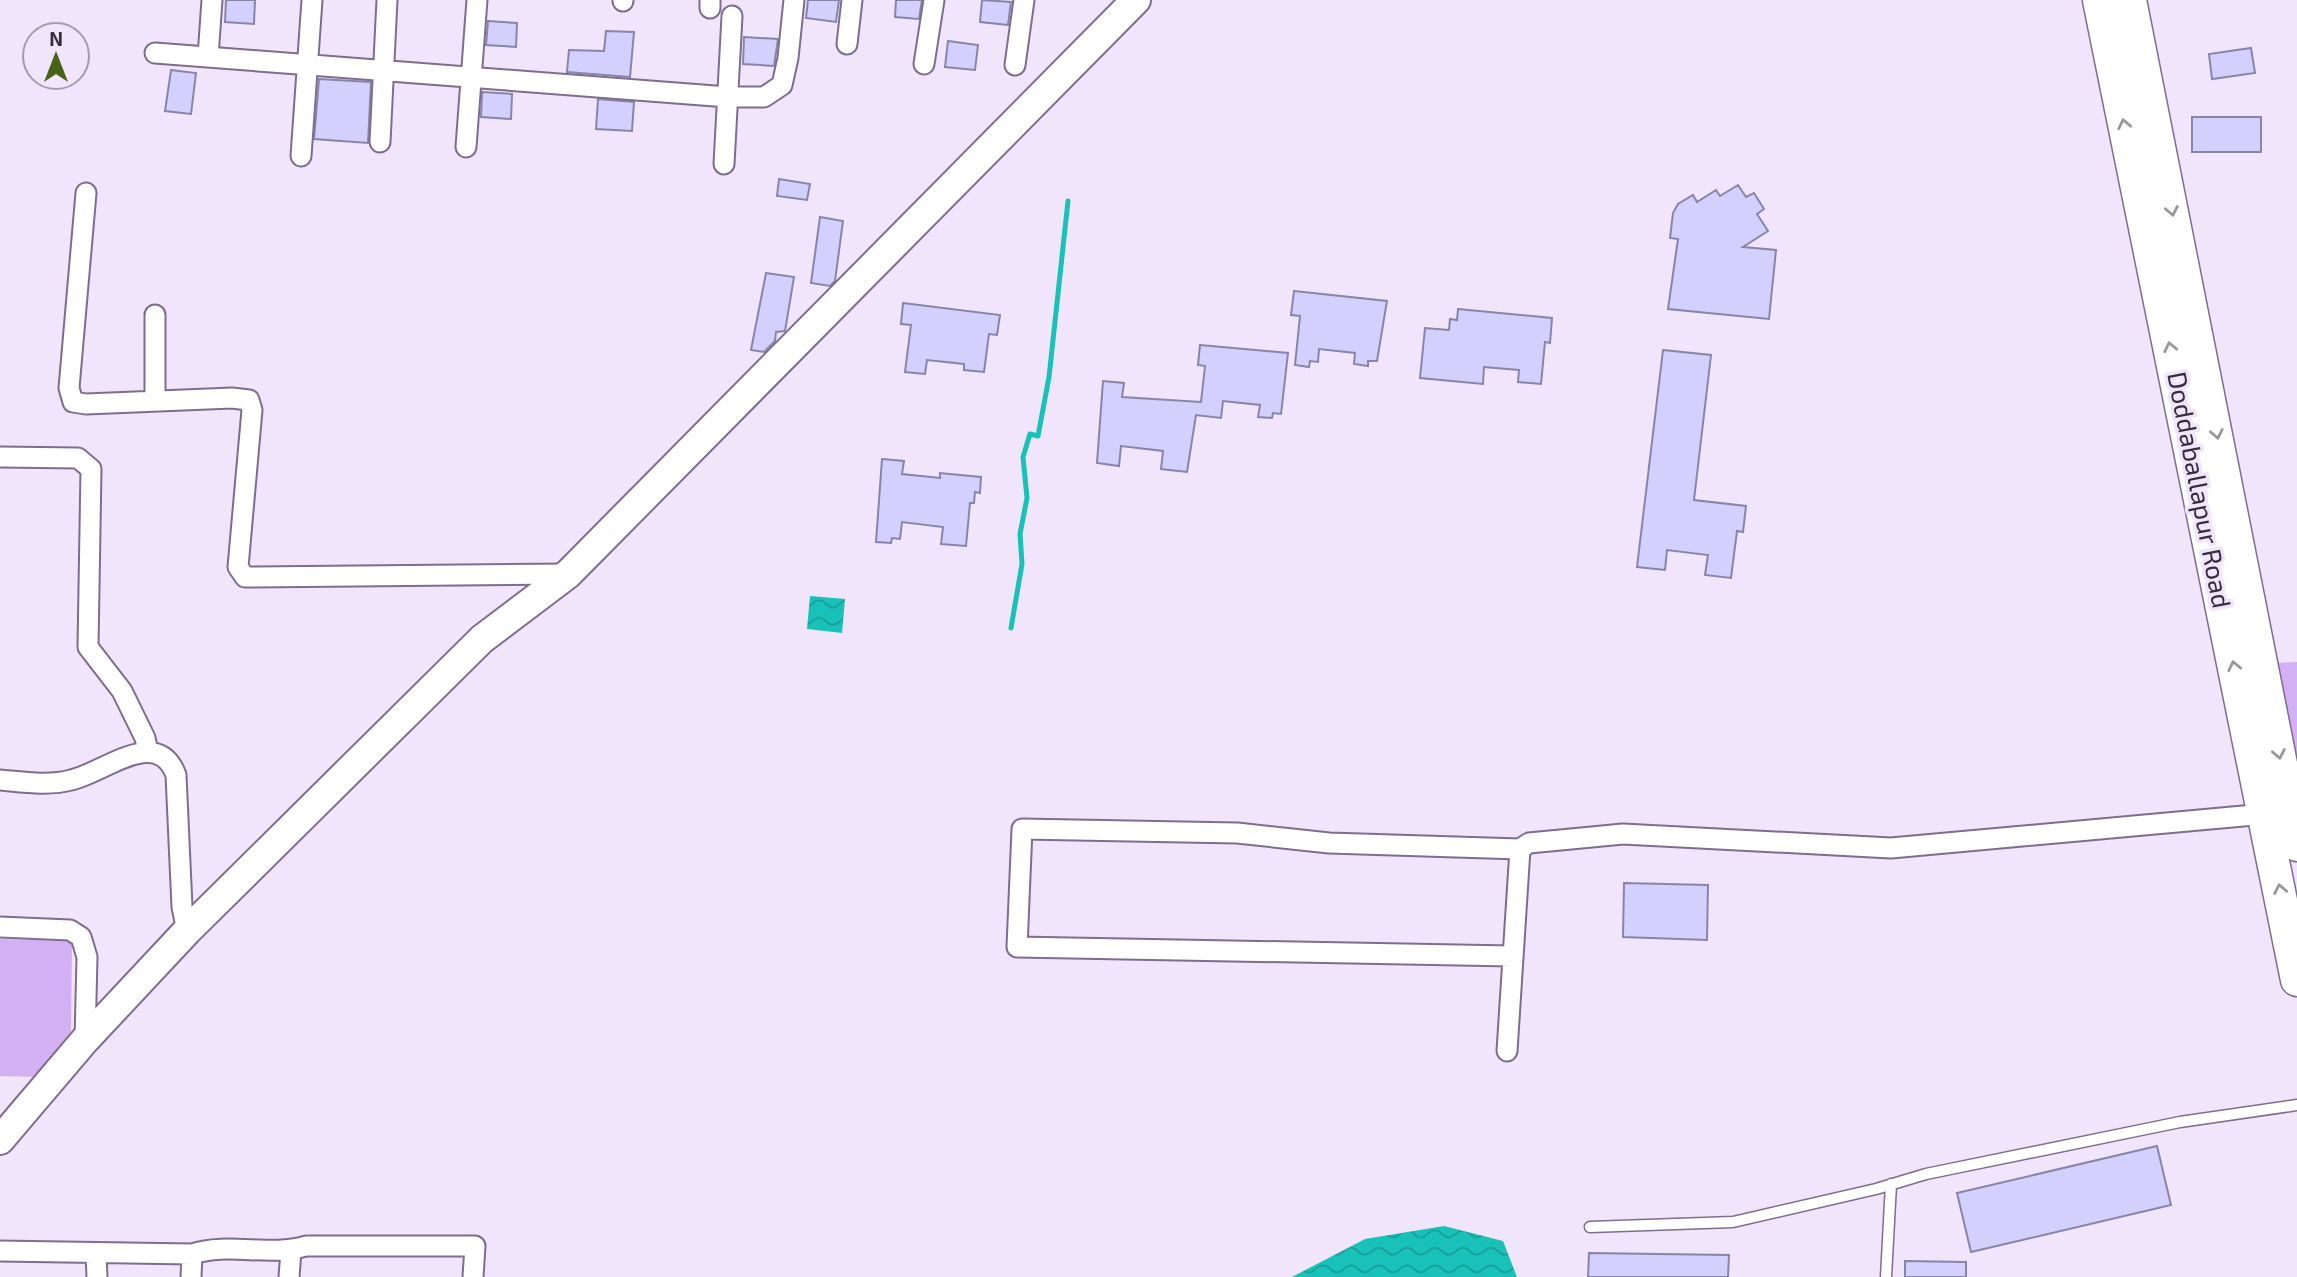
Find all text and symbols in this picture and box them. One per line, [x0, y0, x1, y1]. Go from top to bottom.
north arrow [21, 21, 91, 91]
text: N [49, 27, 63, 50]
one-way arrow [2118, 118, 2133, 130]
one-way arrow [2164, 205, 2179, 217]
one-way arrow [2163, 341, 2178, 353]
street label: Doddaballapur Road [2162, 369, 2239, 611]
one-way arrow [2209, 428, 2224, 440]
one-way arrow [2228, 660, 2243, 672]
one-way arrow [2271, 748, 2286, 760]
one-way arrow [2273, 883, 2288, 895]

